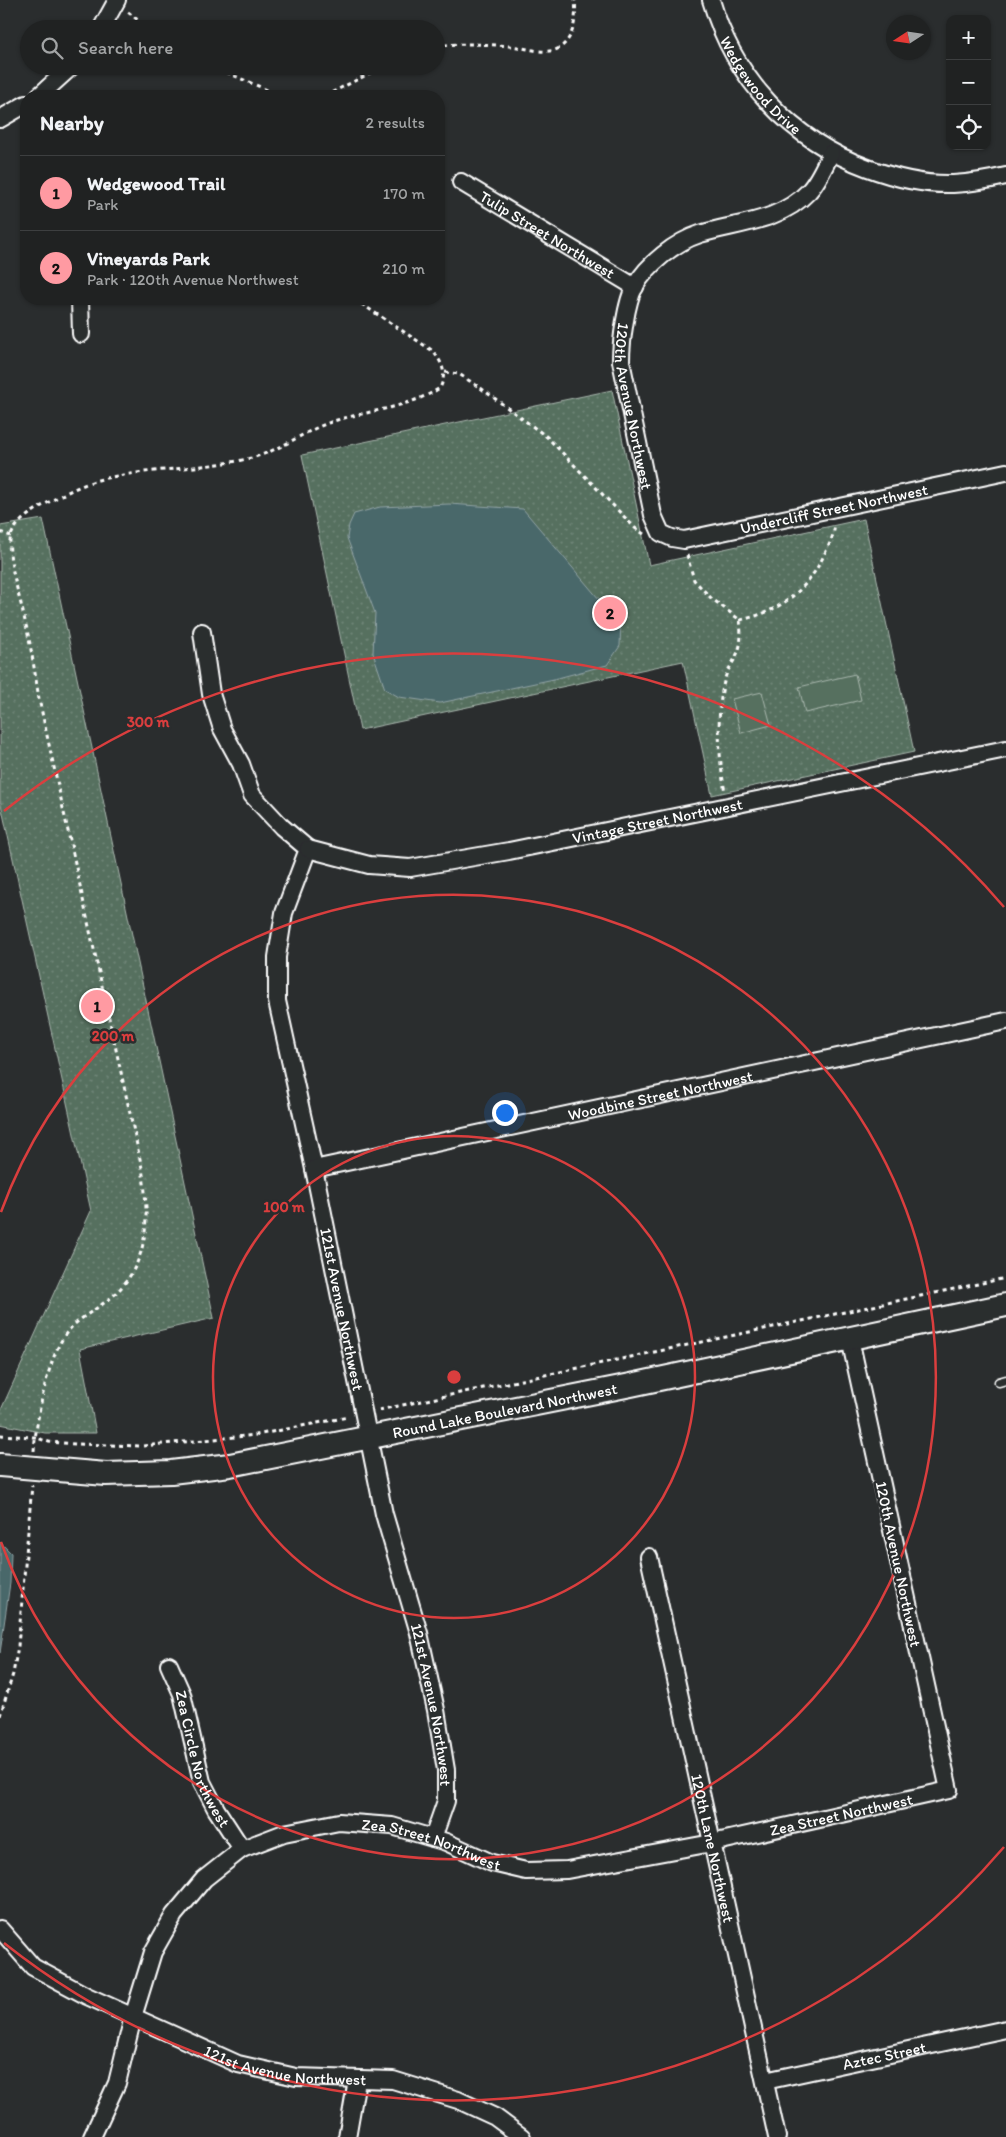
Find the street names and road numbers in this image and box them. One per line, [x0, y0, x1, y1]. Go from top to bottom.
street label: Wedgewood Drive [716, 33, 805, 139]
street label: Tulip Street Northwest [476, 187, 618, 283]
street label: 120th Avenue Northwest [611, 321, 656, 491]
street label: Undercliff Street Northwest [738, 480, 929, 538]
street label: Vintage Street Northwest [571, 794, 744, 848]
street label: Woodbine Street Northwest [566, 1066, 755, 1124]
street label: 121st Avenue Northwest [316, 1226, 368, 1393]
street label: Round Lake Boulevard Northwest [391, 1379, 619, 1442]
street label: 120th Avenue Northwest [872, 1479, 925, 1649]
street label: 121st Avenue Northwest [407, 1621, 455, 1786]
street label: Zea Circle Northwest [171, 1689, 234, 1831]
street label: 120th Lane Northwest [687, 1772, 738, 1924]
street label: Zea Street Northwest [768, 1789, 914, 1840]
street label: Zea Street Northwest [361, 1815, 502, 1875]
street label: Aztec Street [841, 2038, 928, 2074]
street label: 121st Avenue Northwest [201, 2041, 367, 2089]

